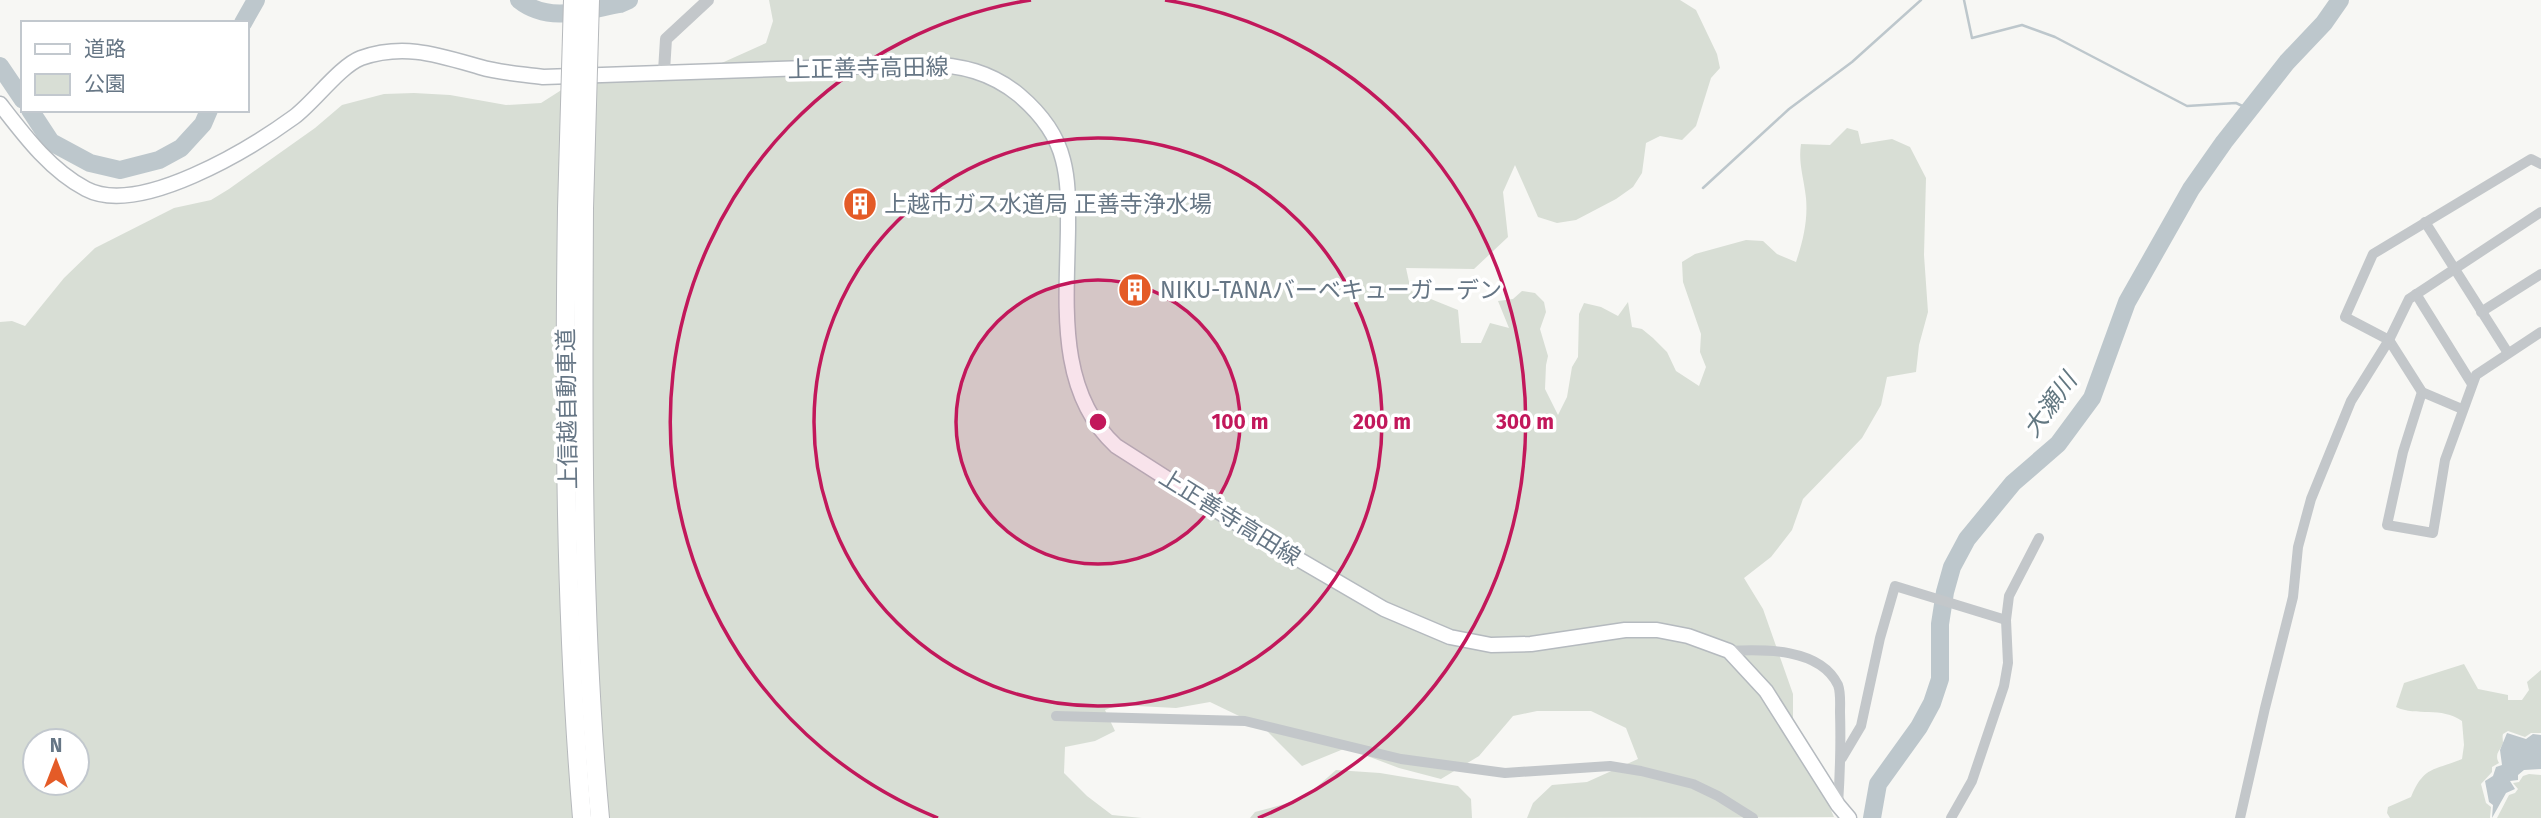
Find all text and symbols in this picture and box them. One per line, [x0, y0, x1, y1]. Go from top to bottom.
legend [21, 21, 248, 112]
text: 道路 [84, 36, 126, 62]
street label: 上正善寺高田線 [787, 53, 949, 83]
text: 公園 [84, 71, 126, 97]
building icon: 上越市ガス水道局 正善寺浄水場 [841, 185, 879, 223]
place label: 上越市ガス水道局 正善寺浄水場 [884, 190, 1212, 218]
building icon: NIKU-TANAバーベキューガーデン [1116, 271, 1154, 309]
place label: NIKU-TANAバーベキューガーデン [1160, 276, 1502, 304]
street label: 上信越自動車道 [552, 328, 582, 490]
water label: 大瀬川 [2018, 365, 2084, 442]
text: 100 m [1211, 409, 1269, 435]
text: 200 m [1353, 409, 1411, 435]
text: 300 m [1495, 409, 1554, 435]
centre of rings [1086, 410, 1110, 434]
street label: 上正善寺高田線 [1154, 462, 1306, 572]
north arrow [21, 727, 91, 797]
text: N [50, 734, 62, 757]

